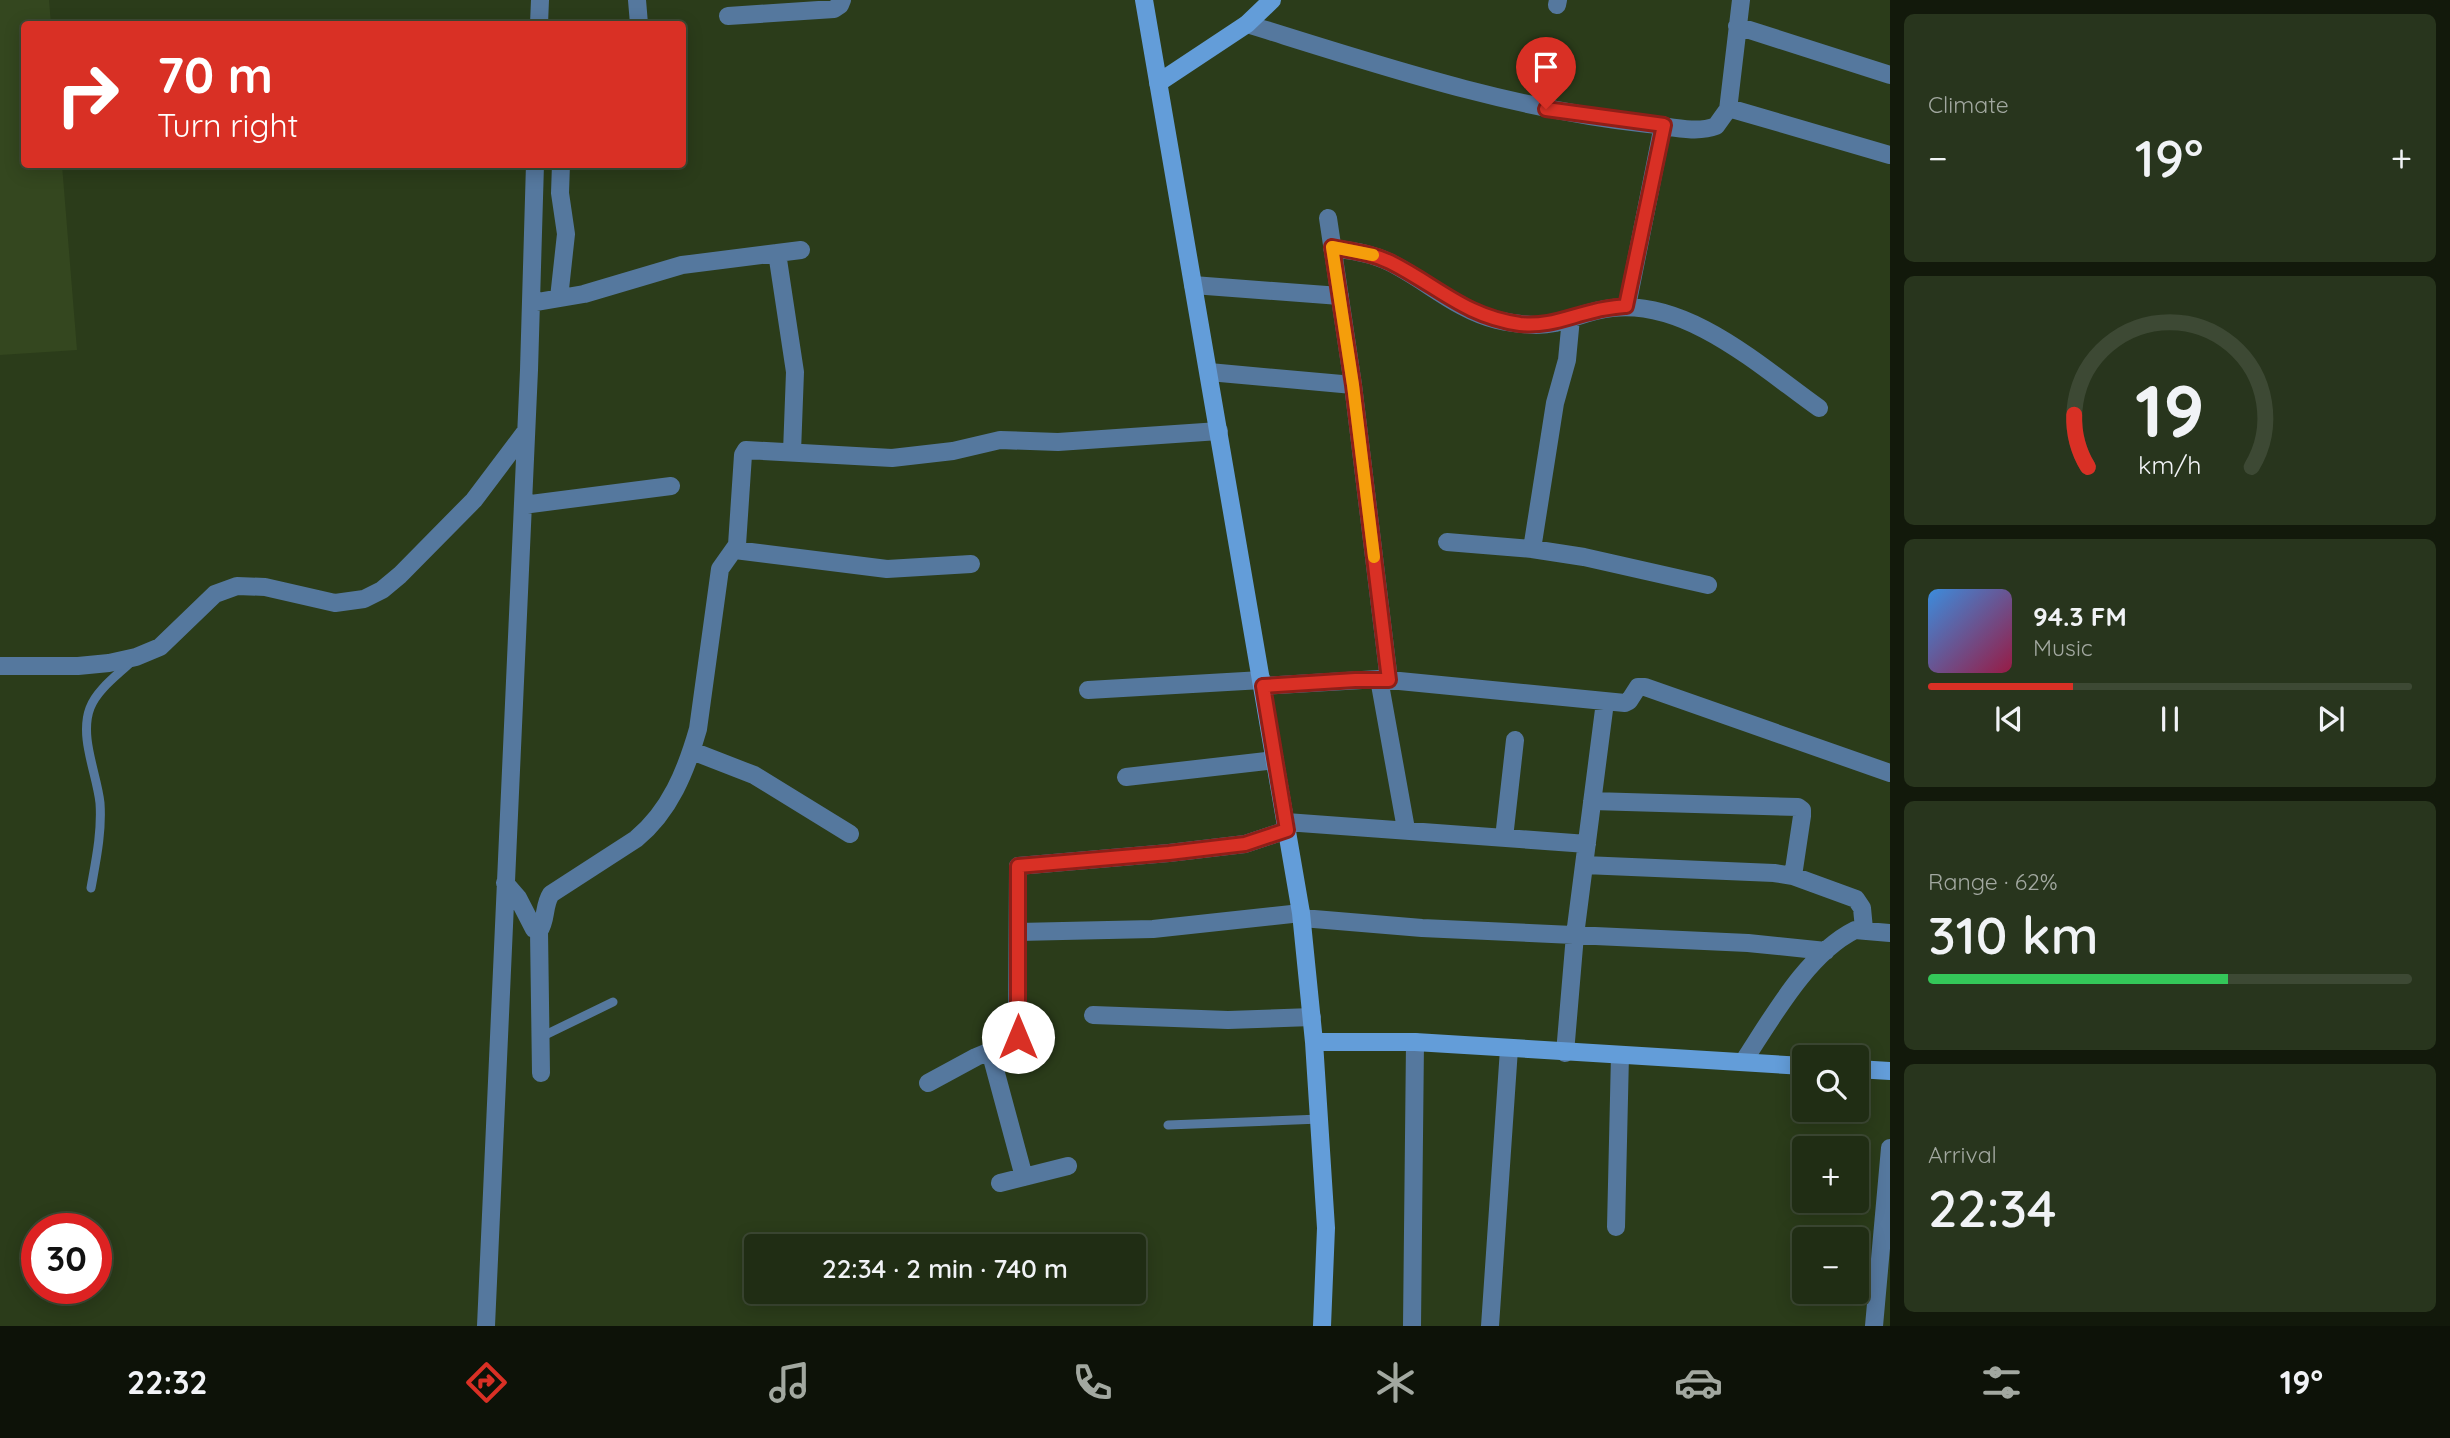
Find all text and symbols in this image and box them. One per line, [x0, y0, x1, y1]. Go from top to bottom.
pin [1516, 37, 1576, 109]
text: 70 m [157, 44, 273, 105]
icon: arrive [1527, 48, 1565, 86]
icon: right [42, 49, 133, 140]
text: Climate [1928, 90, 2009, 119]
text: Turn right [157, 105, 298, 145]
text: 19° [2135, 125, 2204, 190]
text: − [1928, 134, 1948, 182]
text: + [2391, 134, 2412, 182]
text: 19 [2135, 364, 2205, 455]
text: km/h [2138, 448, 2202, 479]
text: 94.3 FM [2033, 600, 2127, 633]
text: Music [2033, 633, 2093, 662]
icon: previous [1990, 700, 2028, 738]
icon: pause [2151, 700, 2189, 738]
icon: next [2312, 700, 2350, 738]
text: Range · 62% [1928, 867, 2058, 896]
text: 310 km [1928, 902, 2099, 967]
position arrow [981, 1000, 1055, 1074]
map controls [1792, 1045, 1869, 1304]
button: search [1792, 1045, 1869, 1122]
button: + [1792, 1136, 1869, 1213]
text: Arrival [1928, 1140, 1997, 1169]
text: 22:34 [1928, 1175, 2057, 1240]
speed limit sign: 30 [21, 1213, 112, 1304]
button: − [1792, 1227, 1869, 1304]
text: 22:34 · 2 min · 740 m [822, 1252, 1068, 1285]
icon: directions [462, 1358, 511, 1407]
icon: music [765, 1358, 814, 1407]
icon: phone [1068, 1358, 1117, 1407]
icon: climate [1371, 1358, 1420, 1407]
icon: car [1674, 1358, 1723, 1407]
icon: filters [1977, 1358, 2026, 1407]
text: 22:32 [127, 1362, 208, 1402]
text: 19° [2280, 1362, 2323, 1402]

